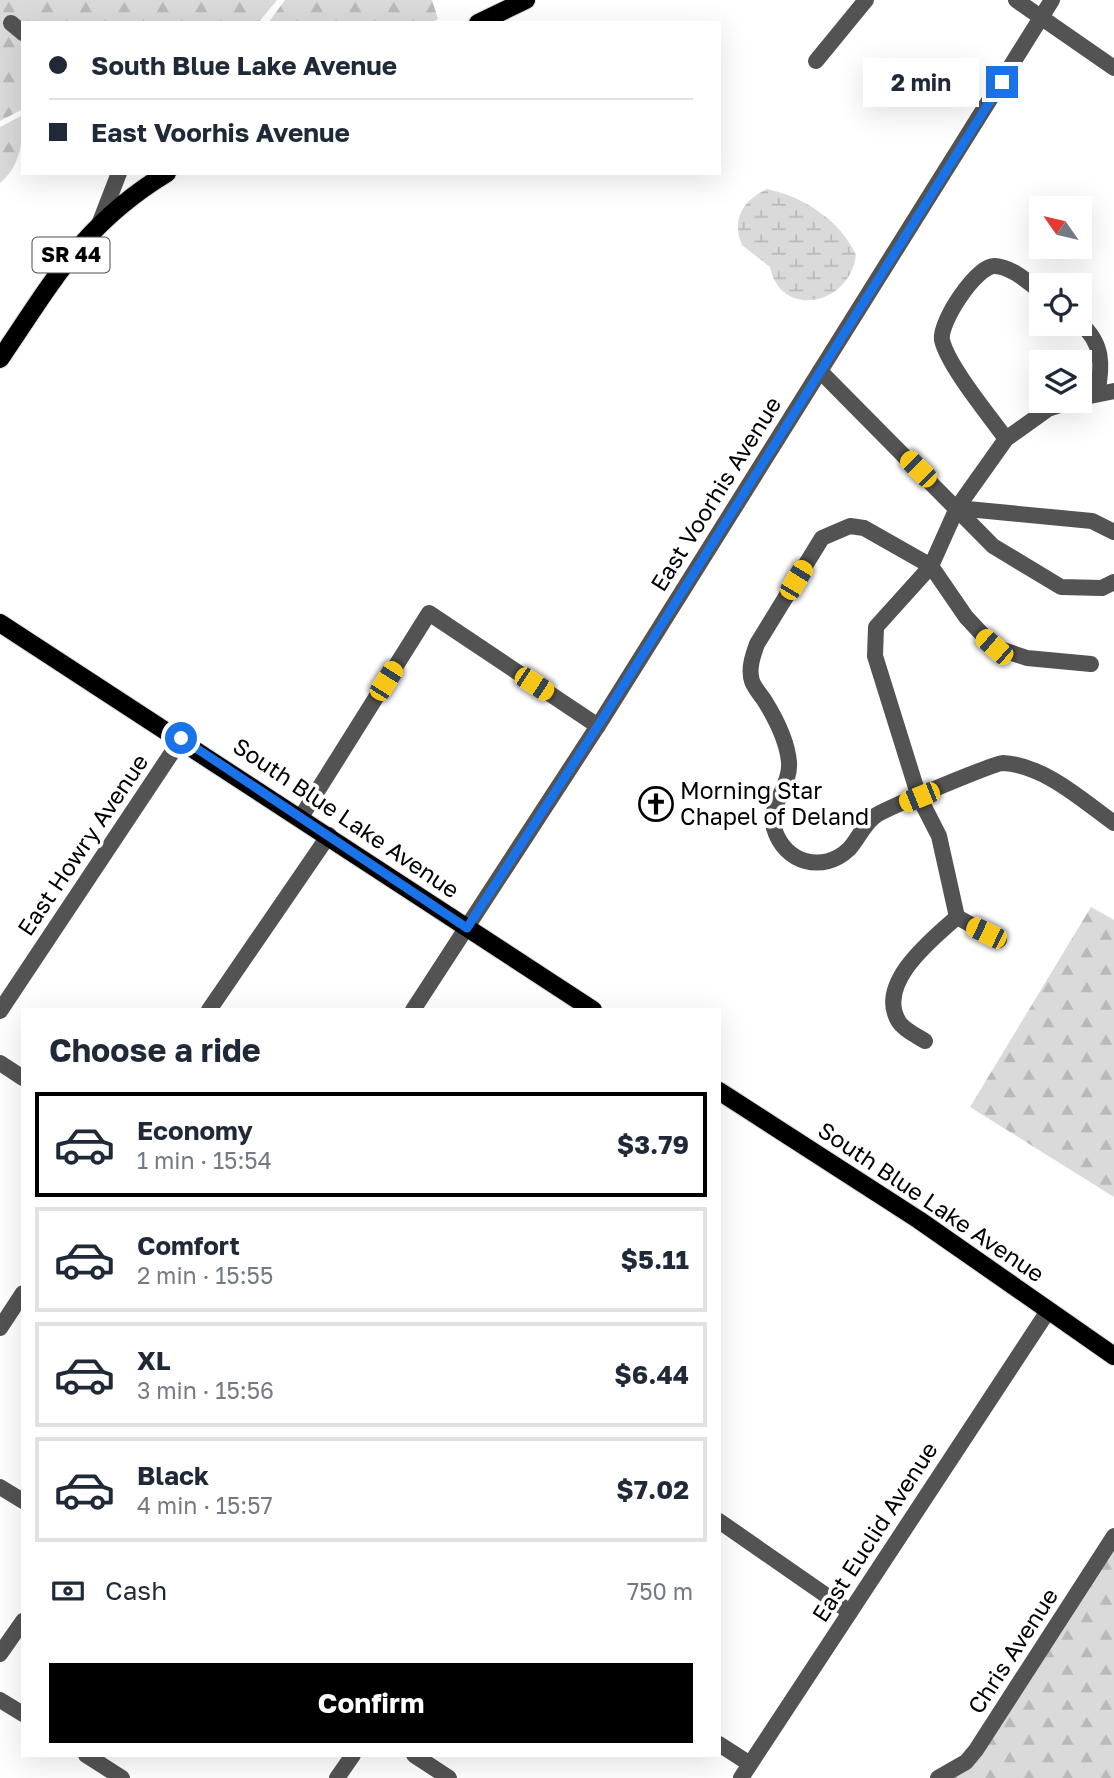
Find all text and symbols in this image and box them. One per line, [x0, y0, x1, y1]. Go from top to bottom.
text: South Blue Lake Avenue [91, 50, 397, 81]
callout: 2 min [862, 57, 978, 106]
route end [986, 66, 1018, 98]
text: 2 min [891, 68, 951, 96]
text: East Voorhis Avenue [91, 117, 350, 148]
north arrow [1029, 196, 1092, 259]
map controls [1029, 196, 1092, 413]
road number: SR 44 [32, 238, 110, 272]
button: locate [1029, 273, 1092, 336]
button: layers [1029, 350, 1092, 413]
street label: East Voorhis Avenue [644, 391, 786, 596]
car [896, 447, 941, 491]
car [777, 557, 816, 603]
car [972, 625, 1017, 669]
car [366, 658, 407, 704]
car [511, 664, 558, 704]
route start [165, 722, 197, 754]
street label: South Blue Lake Avenue [228, 731, 465, 903]
street label: East Howry Avenue [11, 748, 153, 941]
place label: Morning Star Chapel of Deland [680, 776, 869, 830]
car [896, 779, 943, 815]
church icon: Morning Star Chapel of Deland [637, 785, 675, 823]
car [963, 914, 1010, 952]
text: Choose a ride [49, 1031, 261, 1069]
icon: car [53, 1113, 116, 1176]
text: Economy [137, 1115, 253, 1146]
street label: South Blue Lake Avenue [813, 1115, 1050, 1287]
text: $3.79 [617, 1129, 689, 1160]
text: 1 min · 15:54 [137, 1146, 272, 1174]
icon: car [53, 1228, 116, 1291]
text: Comfort [137, 1230, 240, 1261]
text: $5.11 [621, 1244, 689, 1275]
text: 2 min · 15:55 [137, 1261, 273, 1289]
icon: car [53, 1343, 116, 1406]
text: XL [137, 1345, 171, 1376]
text: $6.44 [614, 1359, 689, 1390]
text: 3 min · 15:56 [137, 1376, 274, 1404]
street label: East Euclid Avenue [805, 1436, 943, 1627]
icon: car [53, 1458, 116, 1521]
text: Black [137, 1460, 209, 1491]
text: $7.02 [616, 1474, 689, 1505]
text: 4 min · 15:57 [137, 1491, 273, 1519]
icon: cash [49, 1572, 87, 1610]
text: Cash [105, 1575, 167, 1606]
text: 750 m [627, 1577, 693, 1605]
street label: Chris Avenue [961, 1582, 1063, 1718]
button: Confirm [49, 1663, 693, 1743]

